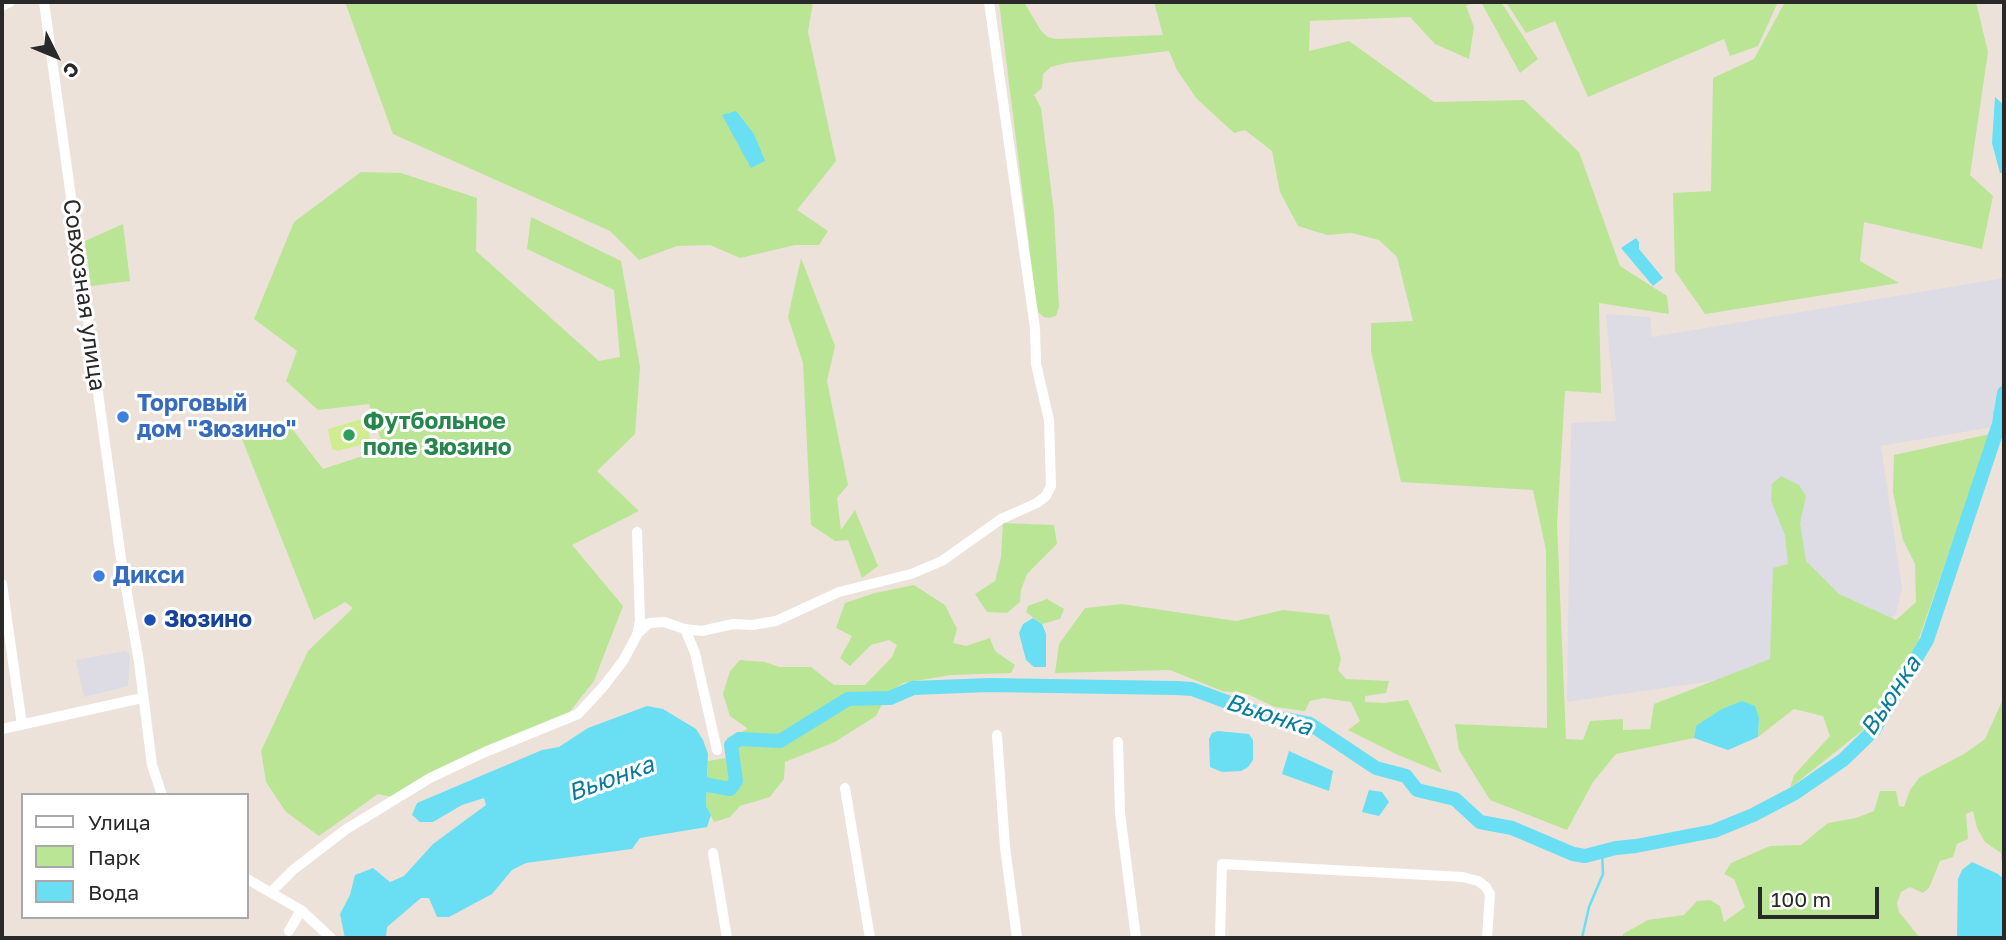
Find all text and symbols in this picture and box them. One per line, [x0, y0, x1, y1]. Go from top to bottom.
north arrow [21, 21, 91, 91]
text: С [59, 58, 85, 83]
street label: Совхозная улица [57, 197, 111, 393]
place label: Торговый дом "Зюзино" [137, 390, 296, 444]
place label: Футбольное поле Зюзино [363, 408, 511, 462]
marker: Торговый дом "Зюзино" [115, 409, 131, 425]
marker: Футбольное поле Зюзино [341, 427, 357, 443]
place label: Дикси [113, 562, 184, 590]
marker: Дикси [91, 568, 107, 584]
place label: Зюзино [164, 606, 252, 634]
marker: Зюзино [142, 612, 158, 628]
water label: Вьюнка [1855, 651, 1927, 741]
water label: Вьюнка [1222, 688, 1316, 742]
water label: Вьюнка [564, 750, 658, 808]
legend [21, 793, 248, 919]
text: Улица [88, 809, 151, 835]
text: Парк [88, 844, 141, 870]
scale bar [1761, 874, 1882, 918]
text: Вода [88, 879, 139, 905]
text: 100 m [1771, 886, 1831, 912]

